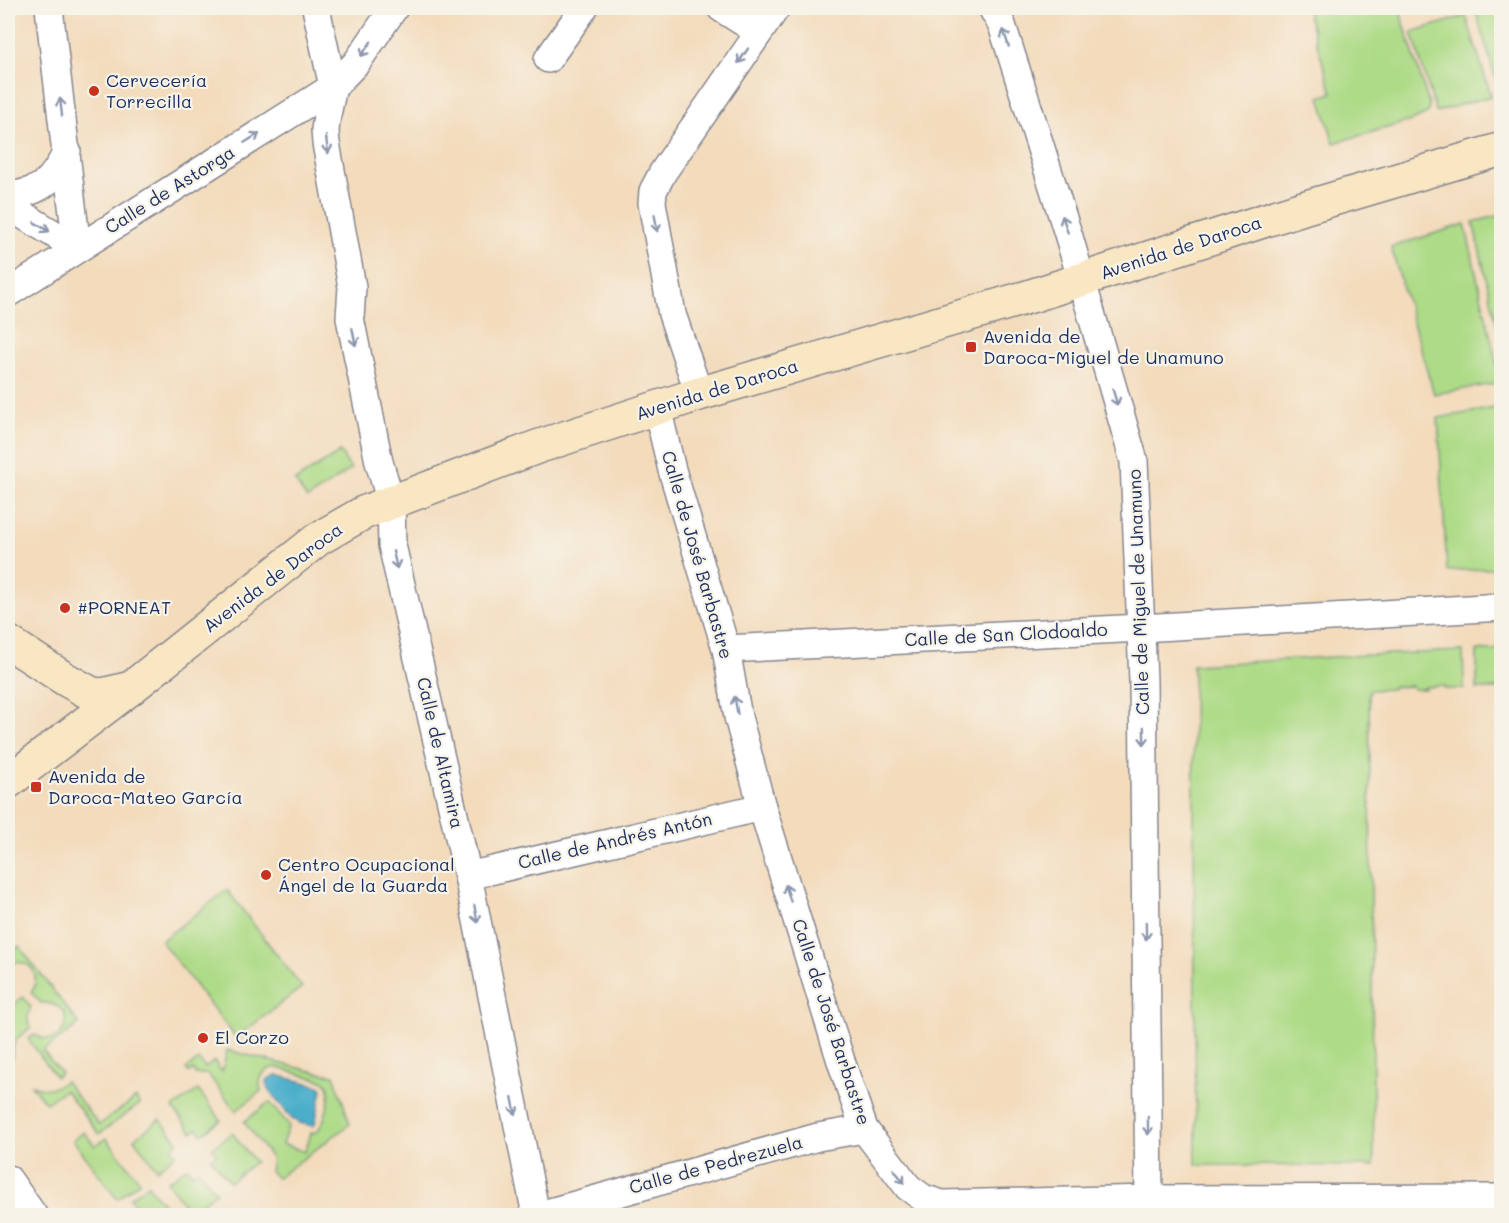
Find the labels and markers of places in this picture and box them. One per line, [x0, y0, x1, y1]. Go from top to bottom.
place label: Cervecería Torrecilla [106, 68, 207, 113]
marker: Cervecería Torrecilla [87, 84, 101, 98]
place label: Avenida de Daroca-Miguel de Unamuno [983, 324, 1224, 369]
marker: Avenida de Daroca-Miguel de Unamuno [964, 340, 978, 354]
place label: #PORNEAT [77, 595, 171, 619]
marker: #PORNEAT [58, 601, 72, 615]
place label: Avenida de Daroca-Mateo García [48, 764, 243, 809]
marker: Avenida de Daroca-Mateo García [29, 780, 43, 794]
place label: Centro Ocupacional Ángel de la Guarda [278, 852, 455, 897]
marker: Centro Ocupacional Ángel de la Guarda [259, 868, 273, 882]
place label: El Corzo [215, 1025, 289, 1049]
marker: El Corzo [196, 1031, 210, 1045]

